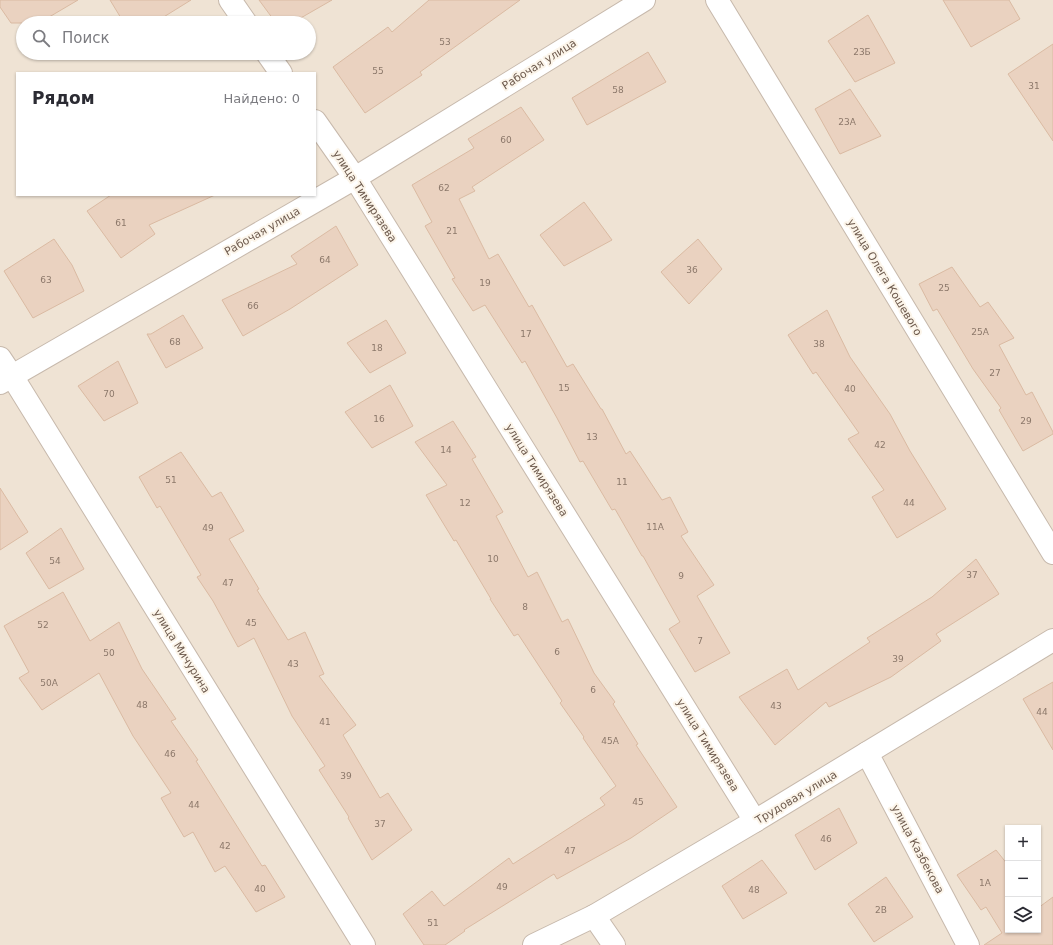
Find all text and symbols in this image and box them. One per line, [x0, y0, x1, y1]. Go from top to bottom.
search box [16, 16, 316, 60]
icon: search [30, 27, 52, 49]
text: Поиск [62, 29, 110, 47]
street label: Рабочая улица [500, 36, 579, 93]
house number: 53 [439, 37, 451, 47]
house number: 23Б [853, 47, 871, 57]
house number: 55 [372, 66, 384, 76]
house number: 31 [1028, 81, 1040, 91]
house number: 58 [612, 85, 624, 95]
text: Рядом [32, 88, 95, 108]
text: Найдено: 0 [224, 91, 300, 106]
house number: 23А [838, 117, 857, 127]
house number: 60 [500, 135, 512, 145]
street label: улица Тимирязева [330, 148, 399, 245]
house number: 62 [438, 183, 450, 193]
street label: Рабочая улица [222, 205, 302, 258]
street label: улица Олега Кошевого [844, 216, 925, 338]
house number: 61 [115, 218, 127, 228]
house number: 21 [446, 226, 458, 236]
house number: 64 [319, 255, 331, 265]
house number: 36 [686, 265, 698, 275]
house number: 63 [40, 275, 52, 285]
house number: 19 [479, 278, 491, 288]
house number: 25 [938, 283, 950, 293]
house number: 66 [247, 301, 259, 311]
house number: 25А [971, 327, 990, 337]
house number: 17 [520, 329, 532, 339]
house number: 68 [169, 337, 181, 347]
house number: 38 [813, 339, 825, 349]
house number: 18 [371, 343, 383, 353]
house number: 27 [989, 368, 1001, 378]
house number: 15 [558, 383, 570, 393]
house number: 40 [844, 384, 856, 394]
house number: 70 [103, 389, 115, 399]
house number: 16 [373, 414, 385, 424]
house number: 29 [1020, 416, 1032, 426]
street label: улица Тимирязева [503, 421, 570, 519]
house number: 13 [586, 432, 598, 442]
house number: 42 [874, 440, 886, 450]
house number: 14 [440, 445, 452, 455]
house number: 51 [165, 475, 177, 485]
house number: 11 [616, 477, 628, 487]
house number: 12 [459, 498, 471, 508]
house number: 44 [903, 498, 915, 508]
house number: 11А [646, 522, 665, 532]
house number: 49 [202, 523, 214, 533]
house number: 10 [487, 554, 499, 564]
house number: 54 [49, 556, 61, 566]
house number: 37 [966, 570, 978, 580]
house number: 9 [678, 571, 684, 581]
house number: 47 [222, 578, 234, 588]
house number: 8 [522, 602, 528, 612]
street label: улица Мичурина [151, 607, 213, 695]
house number: 45 [245, 618, 257, 628]
house number: 52 [37, 620, 49, 630]
house number: 7 [697, 636, 703, 646]
house number: 6 [554, 647, 560, 657]
house number: 50 [103, 648, 115, 658]
house number: 39 [892, 654, 904, 664]
house number: 43 [287, 659, 299, 669]
house number: 50А [40, 678, 59, 688]
house number: 6 [590, 685, 596, 695]
street label: улица Тимирязева [674, 696, 741, 794]
house number: 48 [136, 700, 148, 710]
house number: 43 [770, 701, 782, 711]
house number: 44 [1036, 707, 1048, 717]
house number: 41 [319, 717, 331, 727]
house number: 45А [601, 736, 620, 746]
house number: 46 [164, 749, 176, 759]
street label: Трудовая улица [752, 768, 839, 827]
house number: 39 [340, 771, 352, 781]
house number: 45 [632, 797, 644, 807]
house number: 44 [188, 800, 200, 810]
street label: улица Казбекова [889, 802, 947, 896]
house number: 37 [374, 819, 386, 829]
map controls [1005, 825, 1041, 933]
button: + [1005, 825, 1041, 861]
house number: 46 [820, 834, 832, 844]
house number: 42 [219, 841, 231, 851]
house number: 47 [564, 846, 576, 856]
button: − [1005, 861, 1041, 897]
house number: 1А [979, 878, 992, 888]
house number: 49 [496, 882, 508, 892]
house number: 40 [254, 884, 266, 894]
house number: 48 [748, 885, 760, 895]
button: layers [1005, 897, 1041, 933]
house number: 2В [875, 905, 887, 915]
house number: 51 [427, 918, 439, 928]

